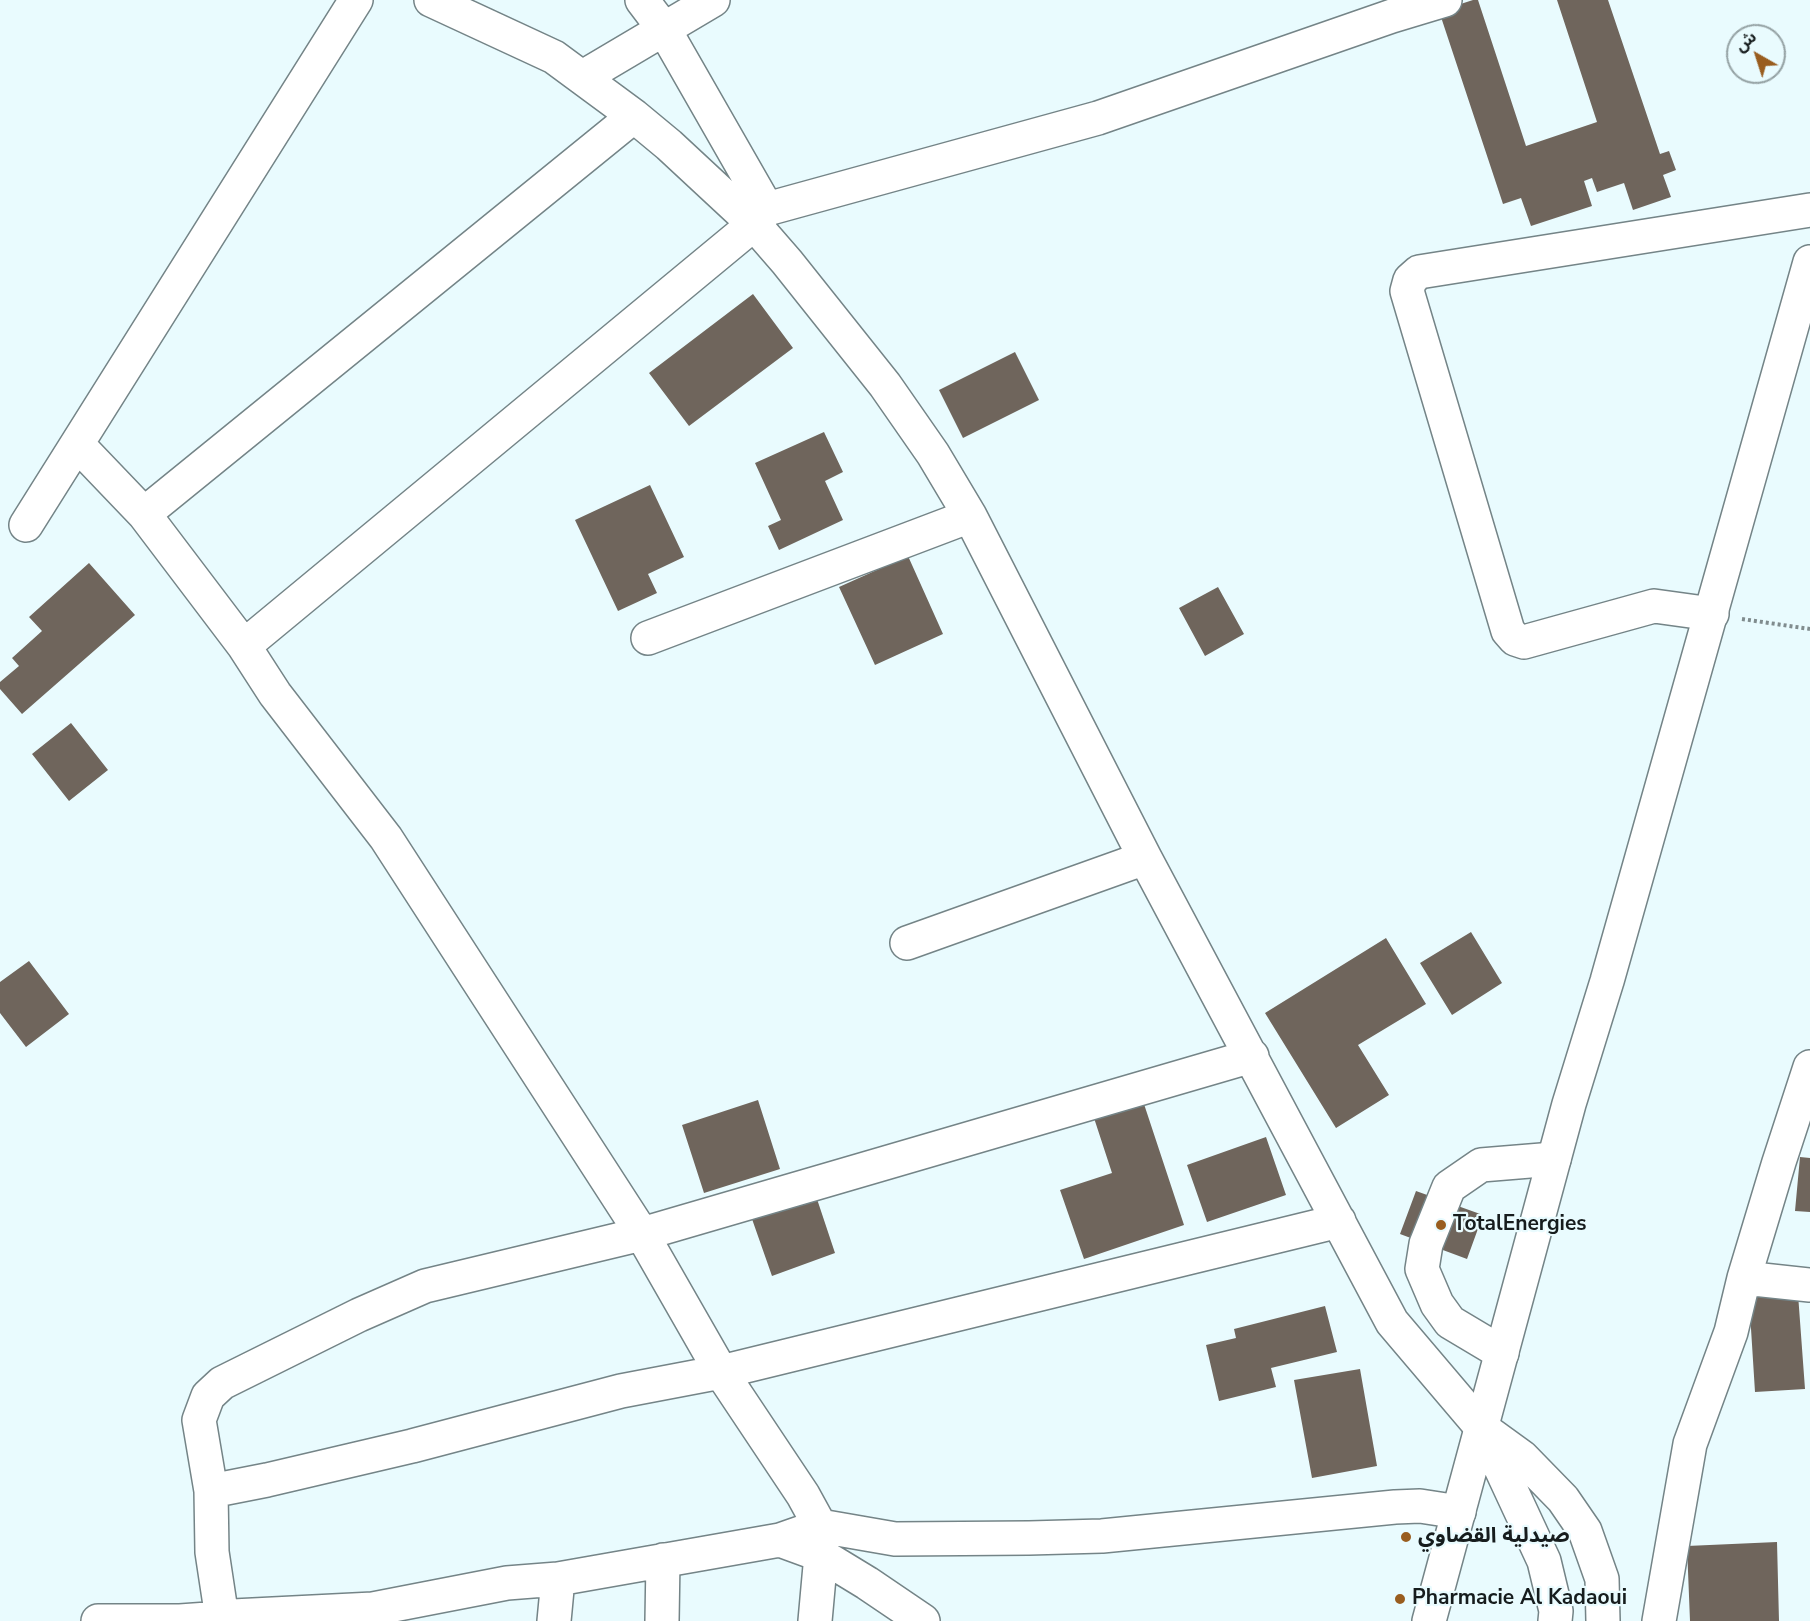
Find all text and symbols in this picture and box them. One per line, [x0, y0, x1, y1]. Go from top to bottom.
north arrow [1726, 24, 1786, 84]
text: ش [1730, 26, 1761, 57]
place label: TotalEnergies [1453, 1212, 1587, 1238]
marker: TotalEnergies [1434, 1218, 1448, 1232]
place label: صيدلية القضاوي [1418, 1524, 1570, 1550]
marker: صيدلية القضاوي [1399, 1530, 1413, 1544]
place label: Pharmacie Al Kadaoui [1412, 1586, 1627, 1612]
marker: Pharmacie Al Kadaoui [1393, 1592, 1407, 1606]

